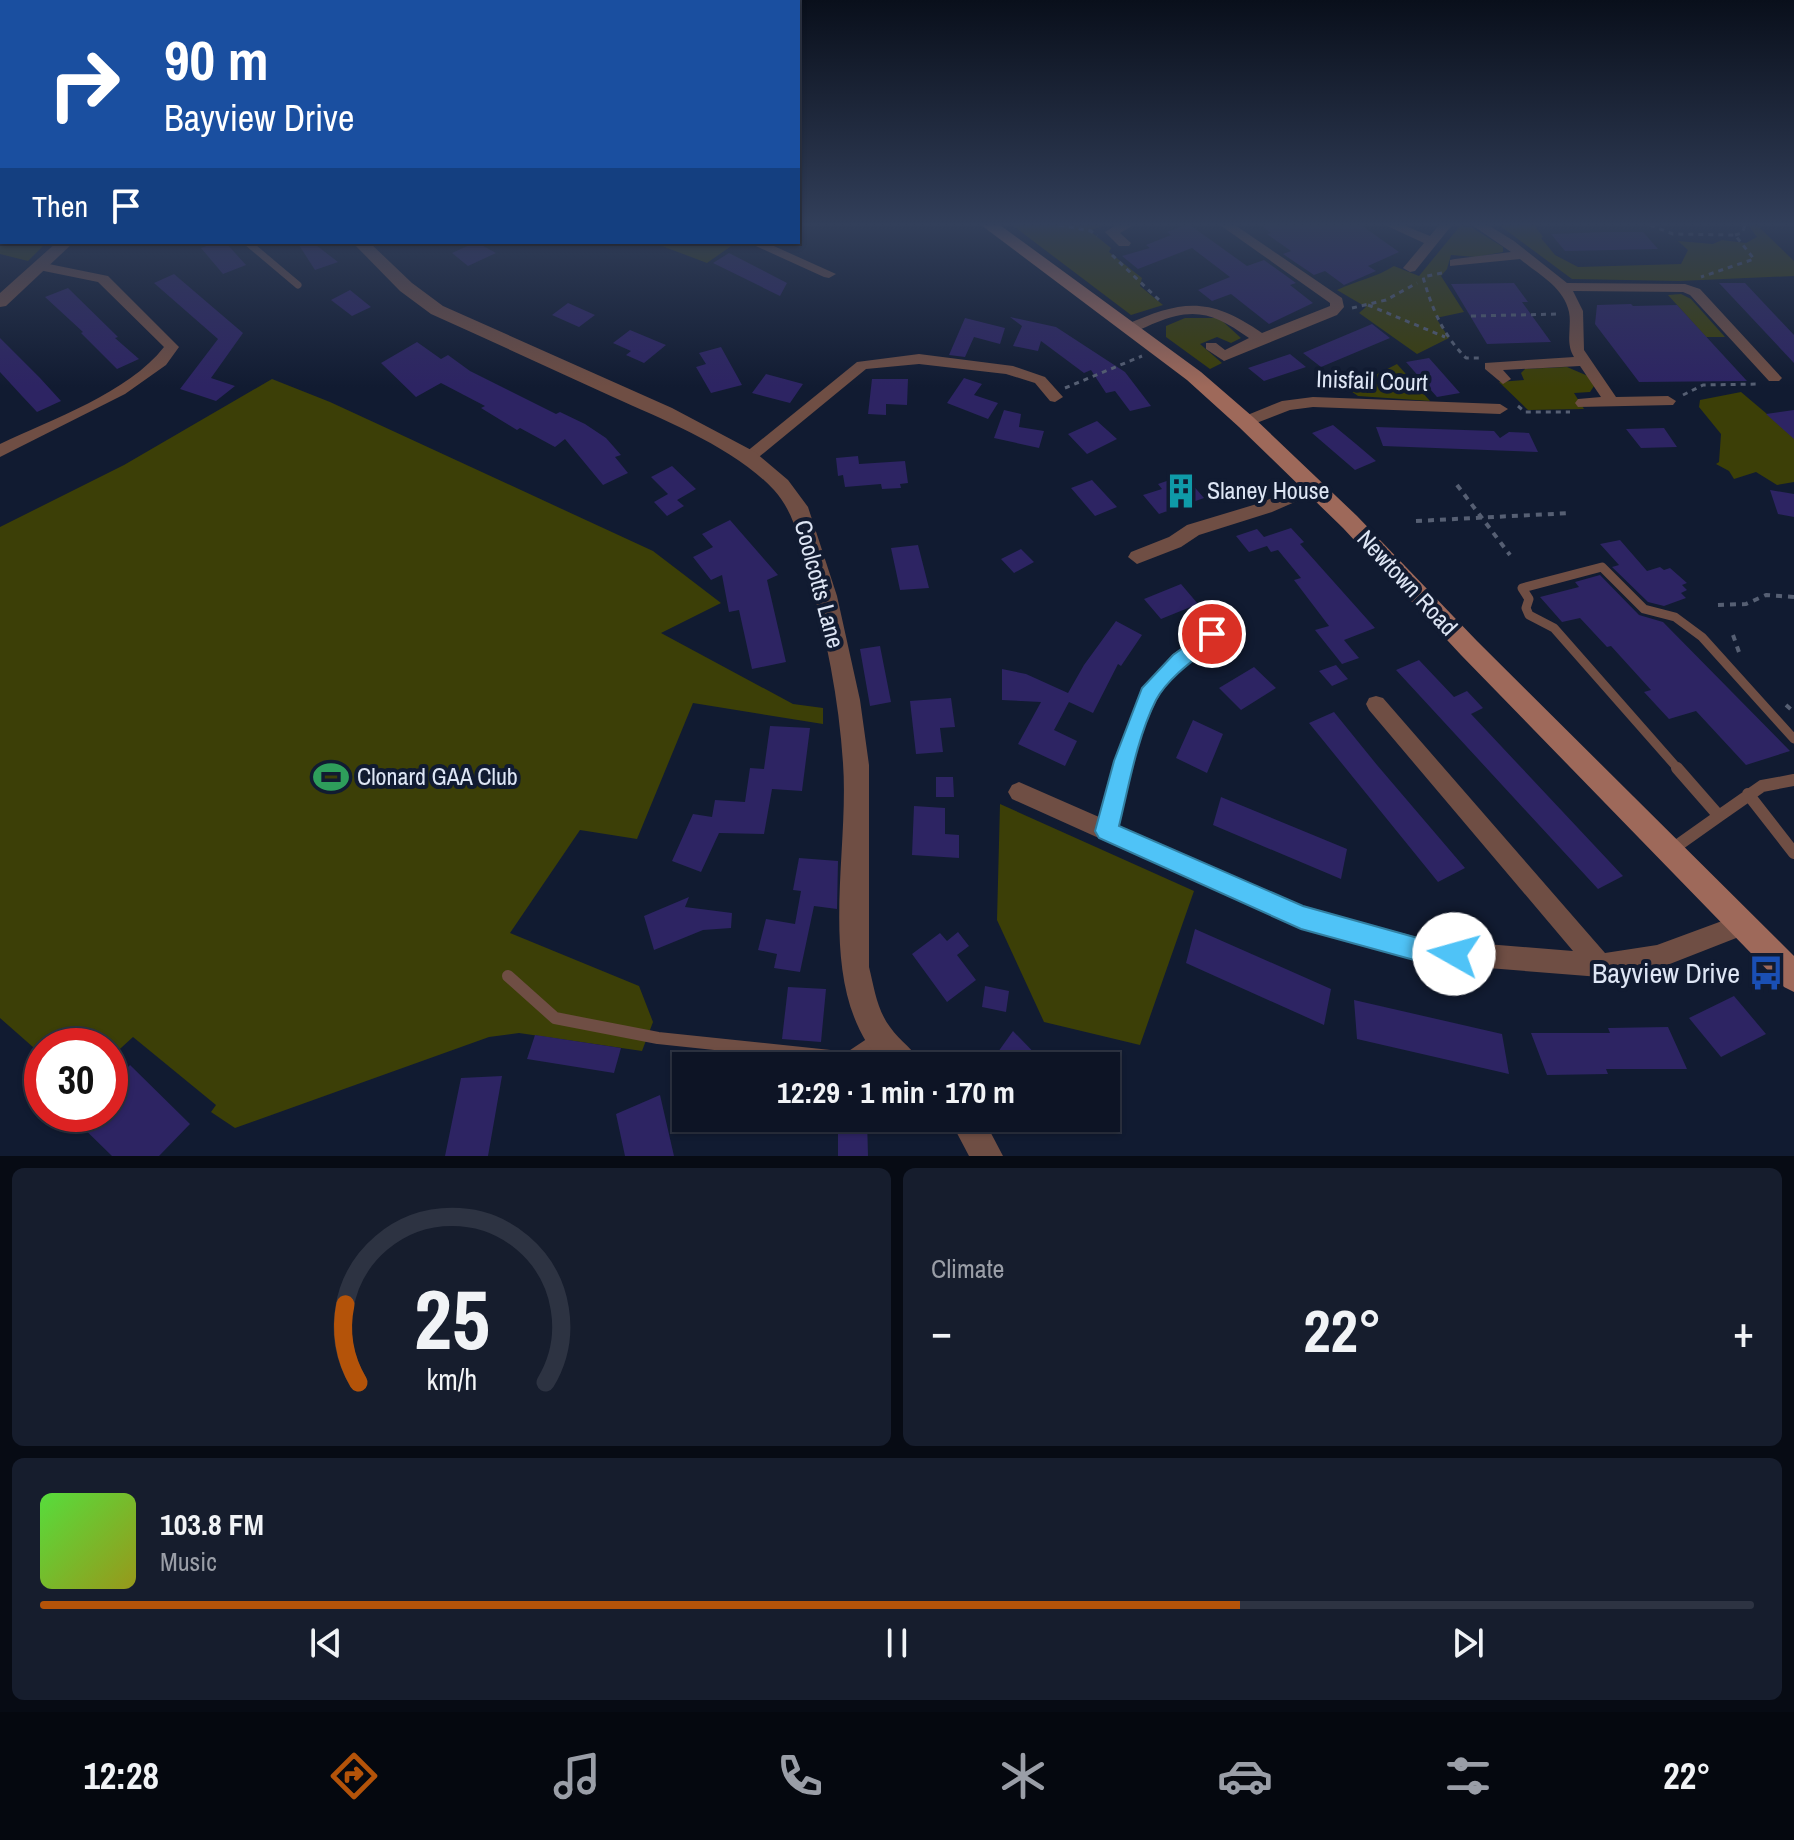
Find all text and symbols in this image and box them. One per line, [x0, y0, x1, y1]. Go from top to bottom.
text: 90 m [164, 22, 269, 97]
icon: right [32, 32, 136, 136]
text: Bayview Drive [164, 94, 354, 142]
icon: arrive [104, 184, 148, 228]
text: Then [32, 186, 88, 226]
street label: Inisfail Court [1316, 362, 1429, 398]
building icon: Slaney House [1162, 472, 1200, 510]
place label: Slaney House [1207, 474, 1330, 506]
street label: Coolcotts Lane [788, 516, 852, 651]
street label: Newtown Road [1351, 523, 1465, 642]
pin [1178, 600, 1246, 668]
icon: arrive [1190, 612, 1234, 656]
sports icon: Clonard GAA Club [312, 758, 350, 796]
place label: Clonard GAA Club [357, 760, 518, 792]
position arrow [1412, 912, 1496, 996]
place label: Bayview Drive [1592, 954, 1740, 992]
bus stop icon: Bayview Drive [1747, 954, 1785, 992]
speed limit sign: 30 [24, 1028, 128, 1132]
text: 12:29 · 1 min · 170 m [777, 1072, 1015, 1112]
text: Climate [931, 1251, 1004, 1286]
text: 25 [414, 1263, 489, 1375]
text: 22° [1303, 1290, 1382, 1371]
text: − [931, 1301, 952, 1361]
text: + [1733, 1301, 1754, 1361]
text: km/h [426, 1360, 477, 1399]
text: 103.8 FM [160, 1504, 264, 1544]
text: Music [160, 1544, 217, 1579]
icon: previous [304, 1621, 348, 1665]
icon: pause [875, 1621, 919, 1665]
icon: next [1446, 1621, 1490, 1665]
icon: directions [326, 1748, 382, 1804]
icon: music [549, 1748, 605, 1804]
icon: phone [772, 1748, 828, 1804]
icon: climate [995, 1748, 1051, 1804]
icon: car [1217, 1748, 1273, 1804]
icon: filters [1440, 1748, 1496, 1804]
text: 12:28 [83, 1752, 159, 1800]
text: 22° [1663, 1752, 1711, 1800]

